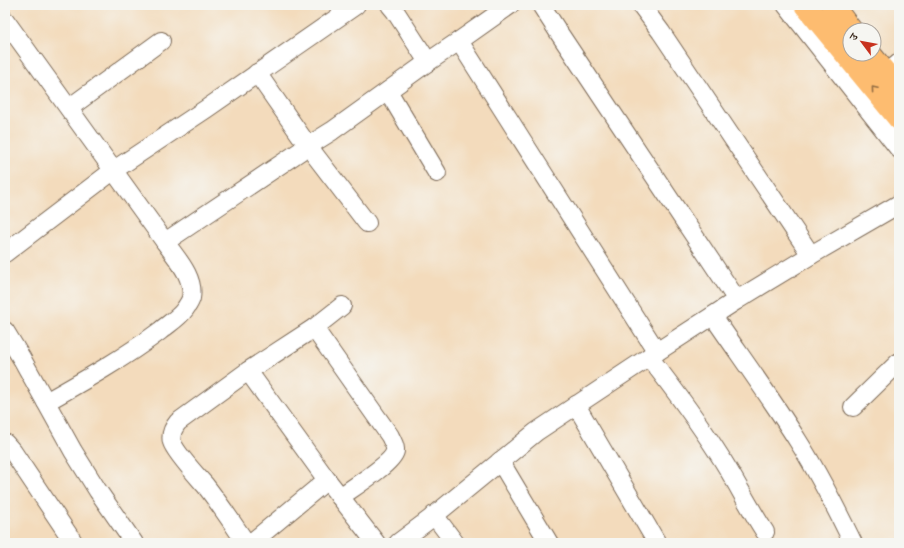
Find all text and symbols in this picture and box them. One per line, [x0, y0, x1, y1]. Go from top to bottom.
north arrow [842, 22, 882, 62]
text: उ [846, 30, 862, 44]
one-way arrow [872, 87, 879, 94]

